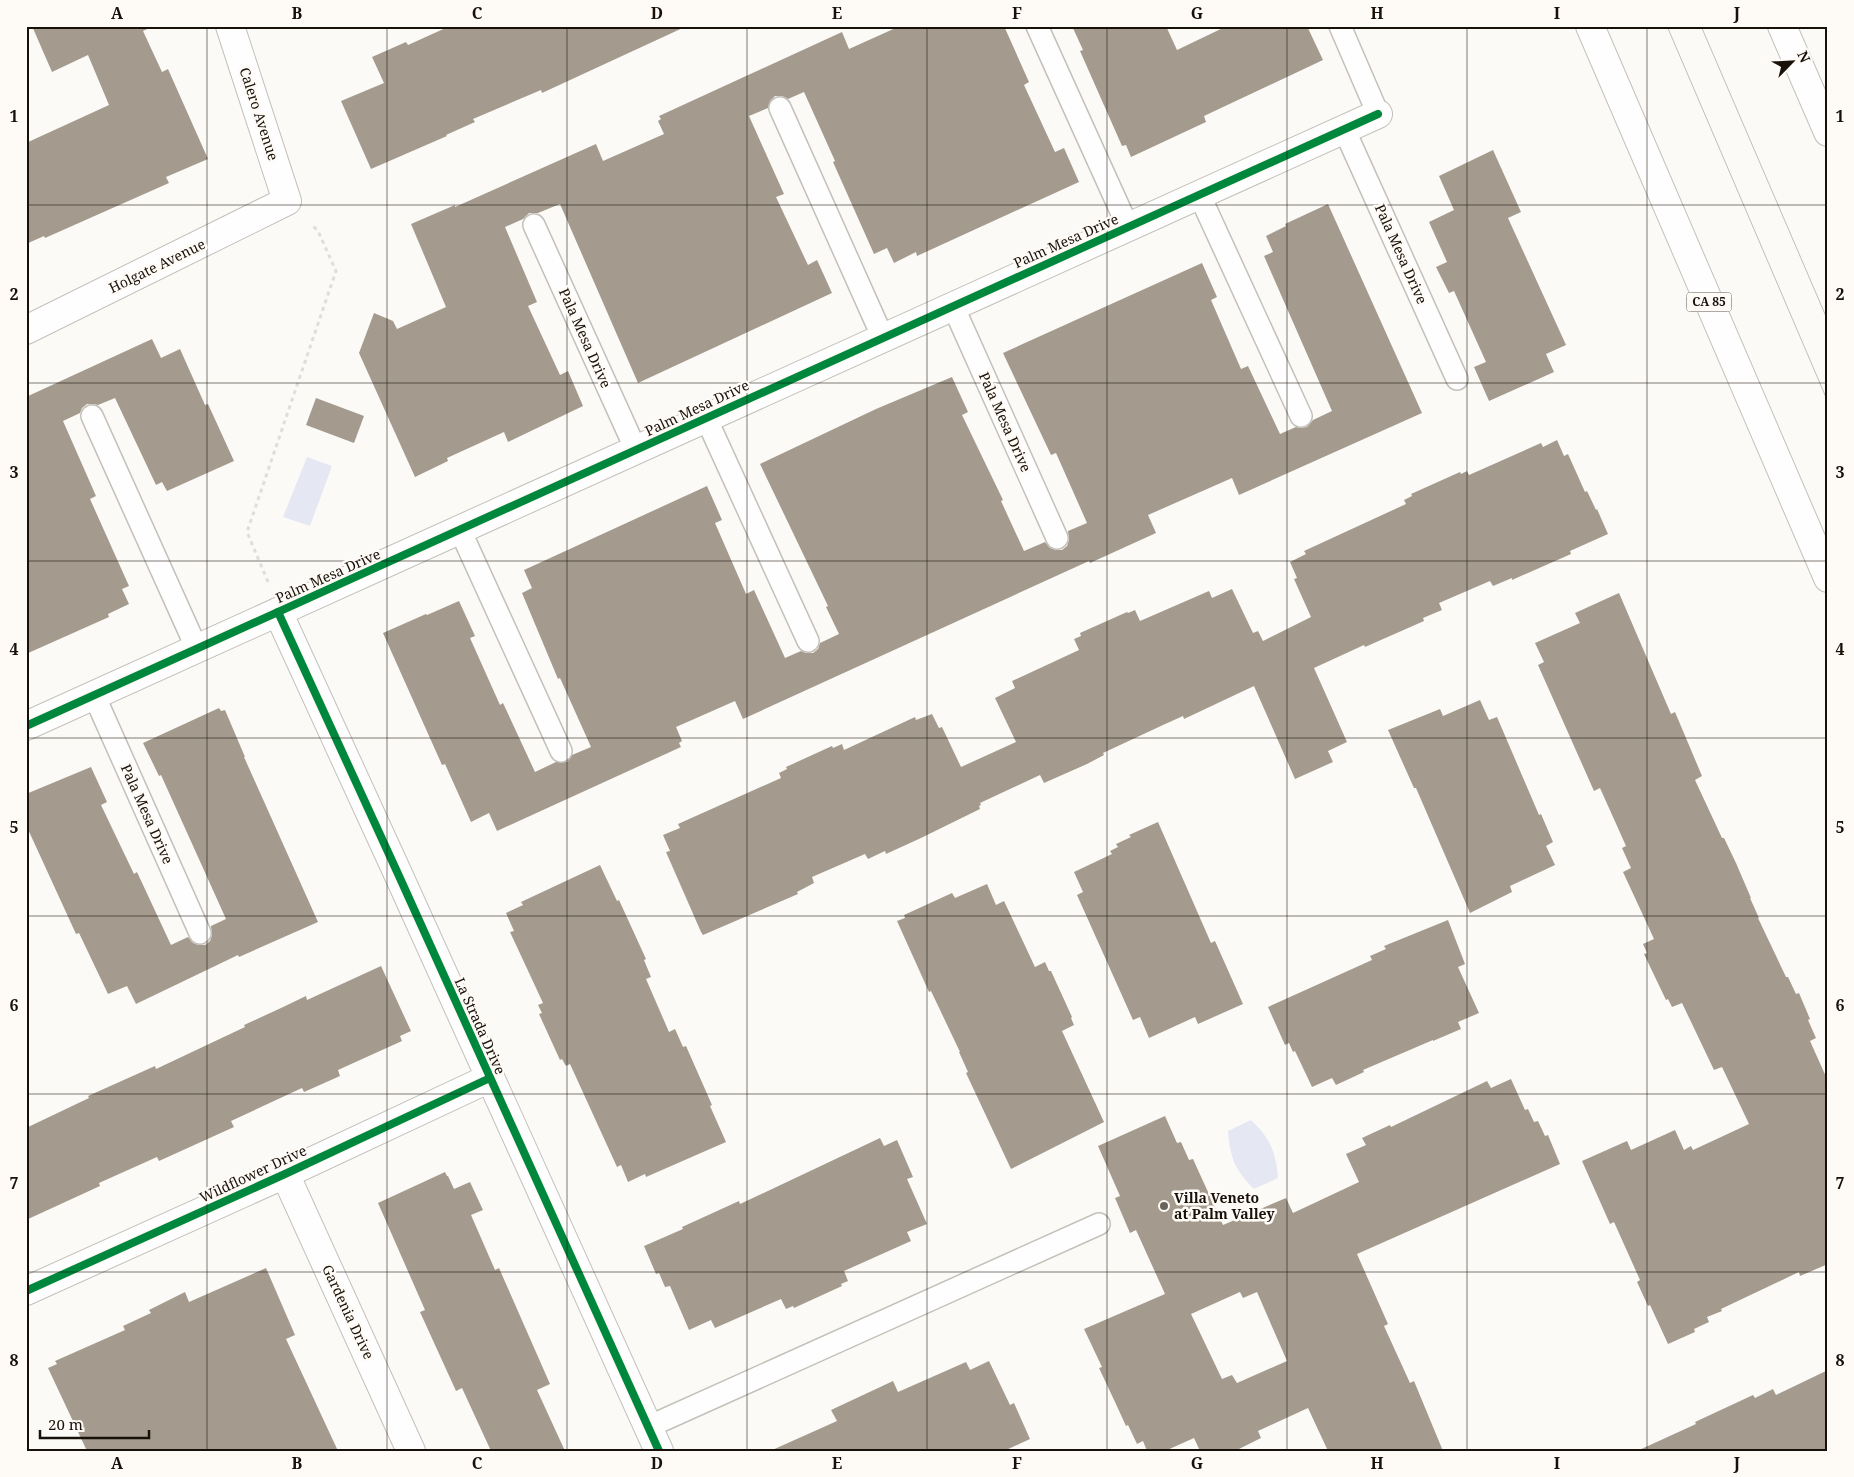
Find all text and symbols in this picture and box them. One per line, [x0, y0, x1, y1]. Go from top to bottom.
text: A [111, 2, 124, 24]
text: B [292, 2, 303, 24]
text: C [472, 2, 483, 24]
text: D [651, 2, 663, 24]
text: E [832, 2, 842, 24]
text: F [1012, 2, 1022, 24]
text: G [1191, 2, 1203, 24]
text: H [1370, 2, 1384, 24]
text: I [1554, 2, 1560, 24]
text: J [1733, 2, 1741, 24]
north arrow [1766, 38, 1816, 88]
text: N [1793, 48, 1815, 65]
street label: Calero Avenue [236, 65, 283, 163]
text: 1 [9, 105, 19, 127]
text: 1 [1835, 105, 1845, 127]
street label: Pala Mesa Drive [1371, 201, 1432, 307]
street label: Palm Mesa Drive [1010, 209, 1121, 272]
street label: Holgate Avenue [105, 234, 208, 297]
text: 2 [9, 283, 19, 305]
text: 2 [1835, 283, 1845, 305]
street label: Pala Mesa Drive [555, 285, 616, 391]
road number: CA 85 [1686, 292, 1732, 312]
street label: Pala Mesa Drive [975, 369, 1036, 475]
street label: Palm Mesa Drive [642, 375, 752, 440]
text: 3 [9, 461, 19, 483]
text: 3 [1835, 461, 1845, 483]
street label: Palm Mesa Drive [272, 544, 383, 607]
text: 4 [9, 638, 19, 660]
text: 4 [1835, 638, 1845, 660]
street label: Pala Mesa Drive [117, 761, 178, 867]
text: 5 [9, 816, 19, 838]
text: 5 [1835, 816, 1845, 838]
street label: La Strada Drive [451, 974, 510, 1077]
text: 6 [9, 994, 19, 1016]
text: 6 [1835, 994, 1845, 1016]
street label: Wildflower Drive [196, 1140, 309, 1207]
text: 7 [9, 1172, 19, 1194]
text: 7 [1835, 1172, 1845, 1194]
place label: Villa Veneto at Palm Valley [1174, 1188, 1276, 1223]
marker: Villa Veneto at Palm Valley [1158, 1200, 1170, 1212]
street label: Gardenia Drive [318, 1261, 379, 1362]
text: 8 [9, 1349, 19, 1371]
text: 8 [1835, 1349, 1845, 1371]
scale bar [40, 1407, 149, 1439]
text: 20 m [48, 1414, 83, 1434]
text: A [111, 1452, 124, 1474]
text: B [292, 1452, 303, 1474]
text: C [472, 1452, 483, 1474]
text: D [651, 1452, 663, 1474]
text: E [832, 1452, 842, 1474]
text: F [1012, 1452, 1022, 1474]
text: G [1191, 1452, 1203, 1474]
text: H [1370, 1452, 1384, 1474]
text: I [1554, 1452, 1560, 1474]
text: J [1733, 1452, 1741, 1474]

